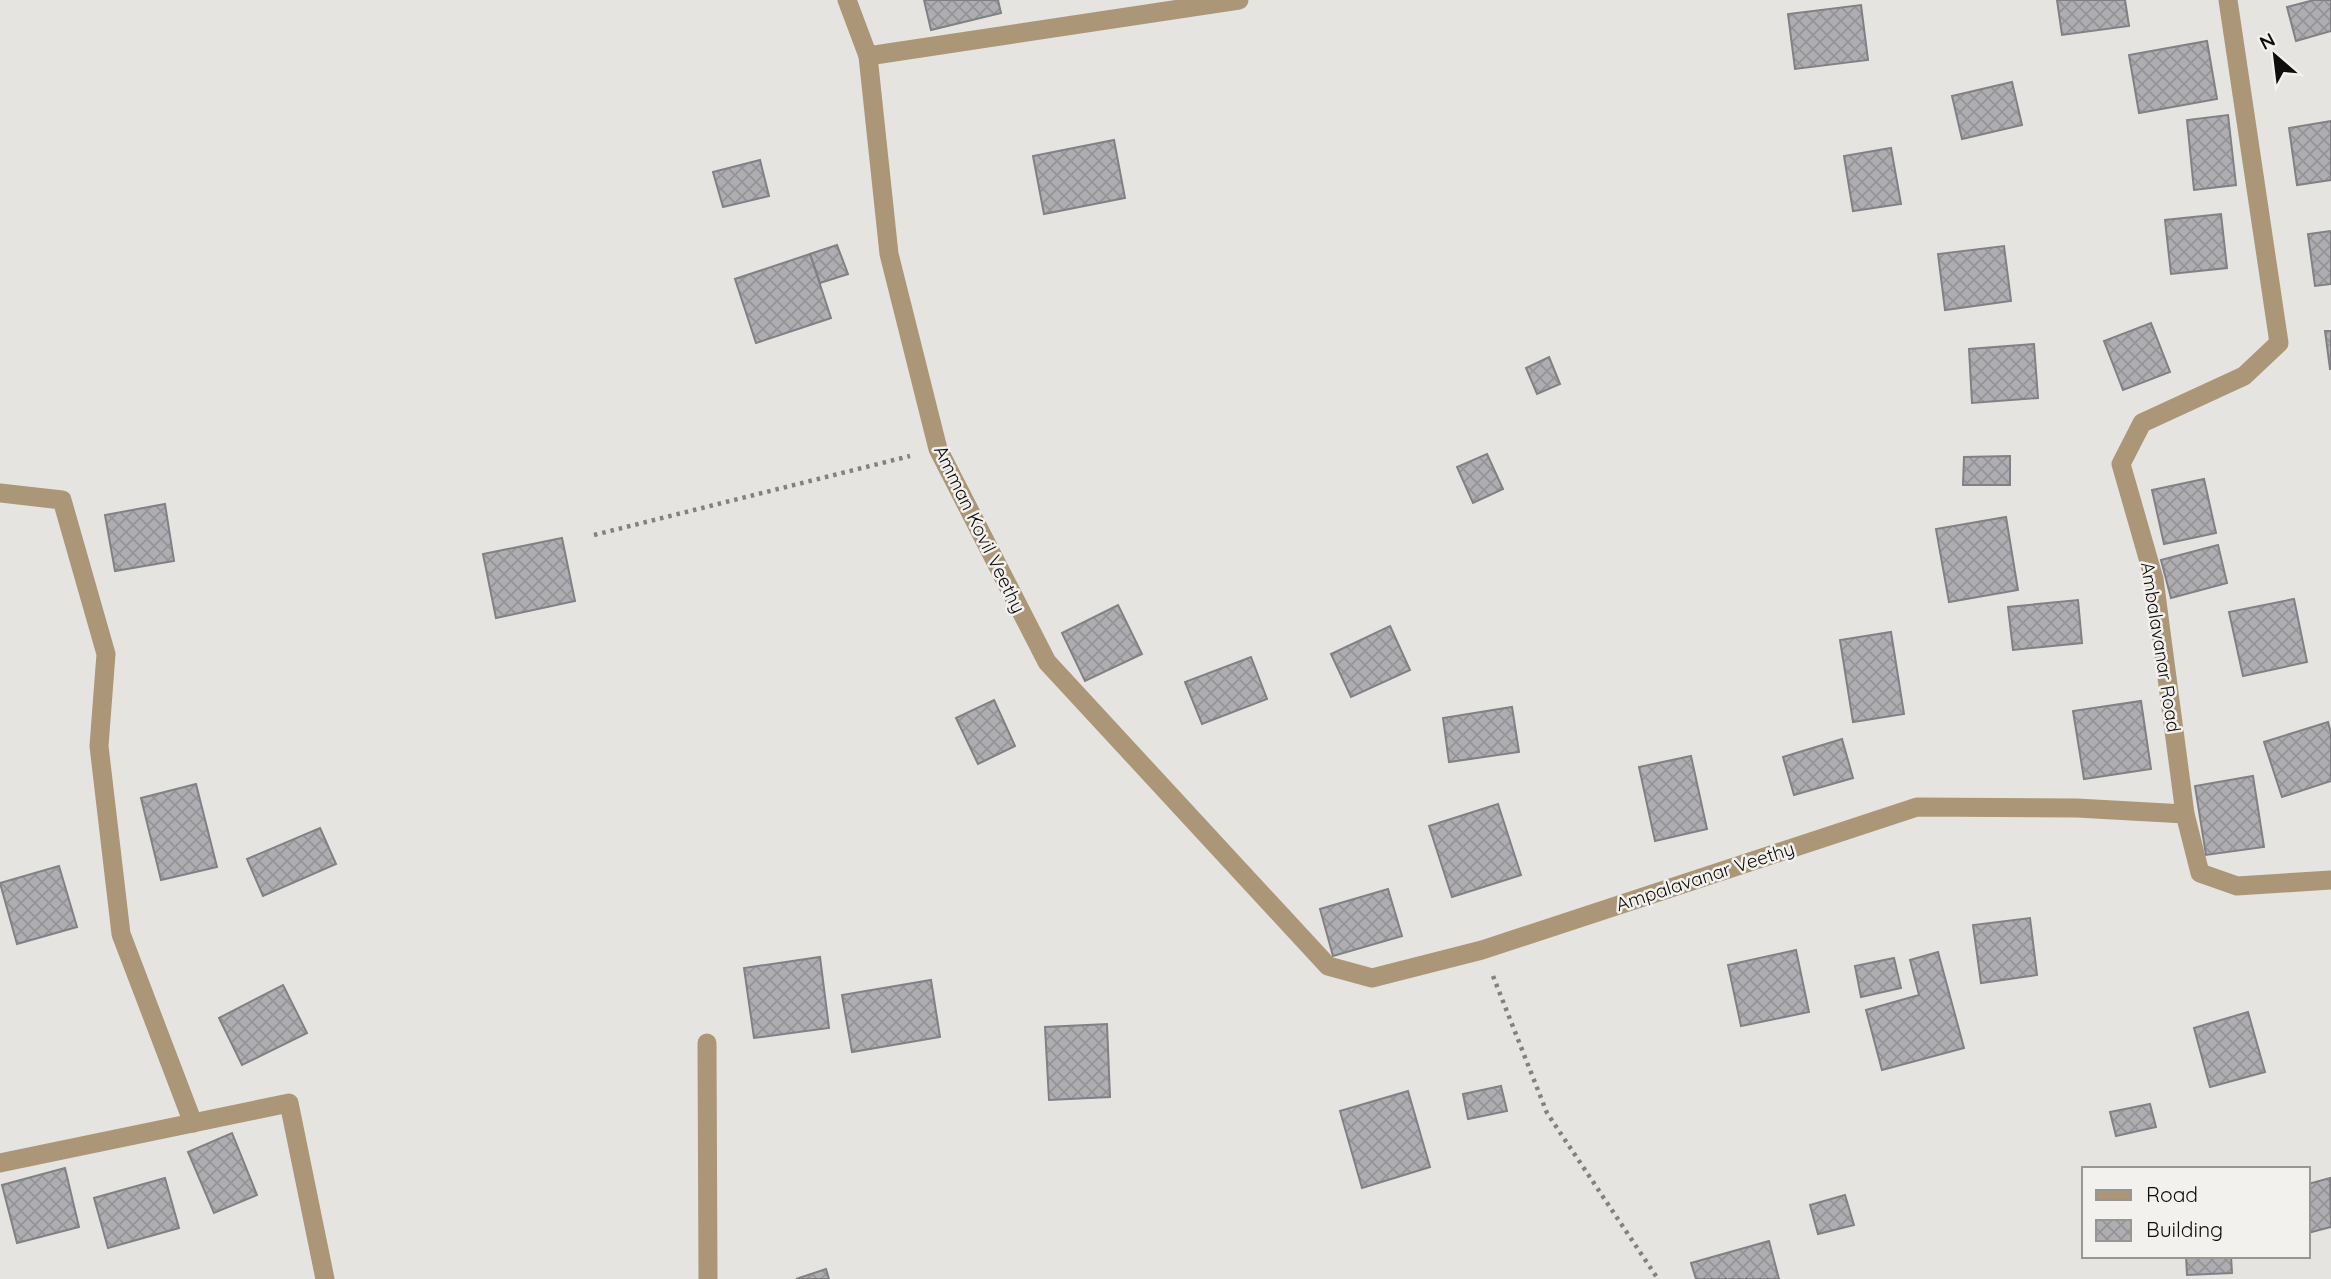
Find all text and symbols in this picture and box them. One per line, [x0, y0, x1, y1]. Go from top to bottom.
north arrow [2240, 21, 2310, 91]
text: N [2255, 27, 2279, 55]
street label: Amman Kovil Veethy [929, 441, 1031, 617]
street label: Ambalavanar Road [2136, 560, 2186, 734]
street label: Ampalavanar Veethy [1613, 836, 1797, 916]
legend [2082, 1167, 2310, 1258]
text: Road [2146, 1181, 2198, 1207]
text: Building [2146, 1216, 2223, 1242]

